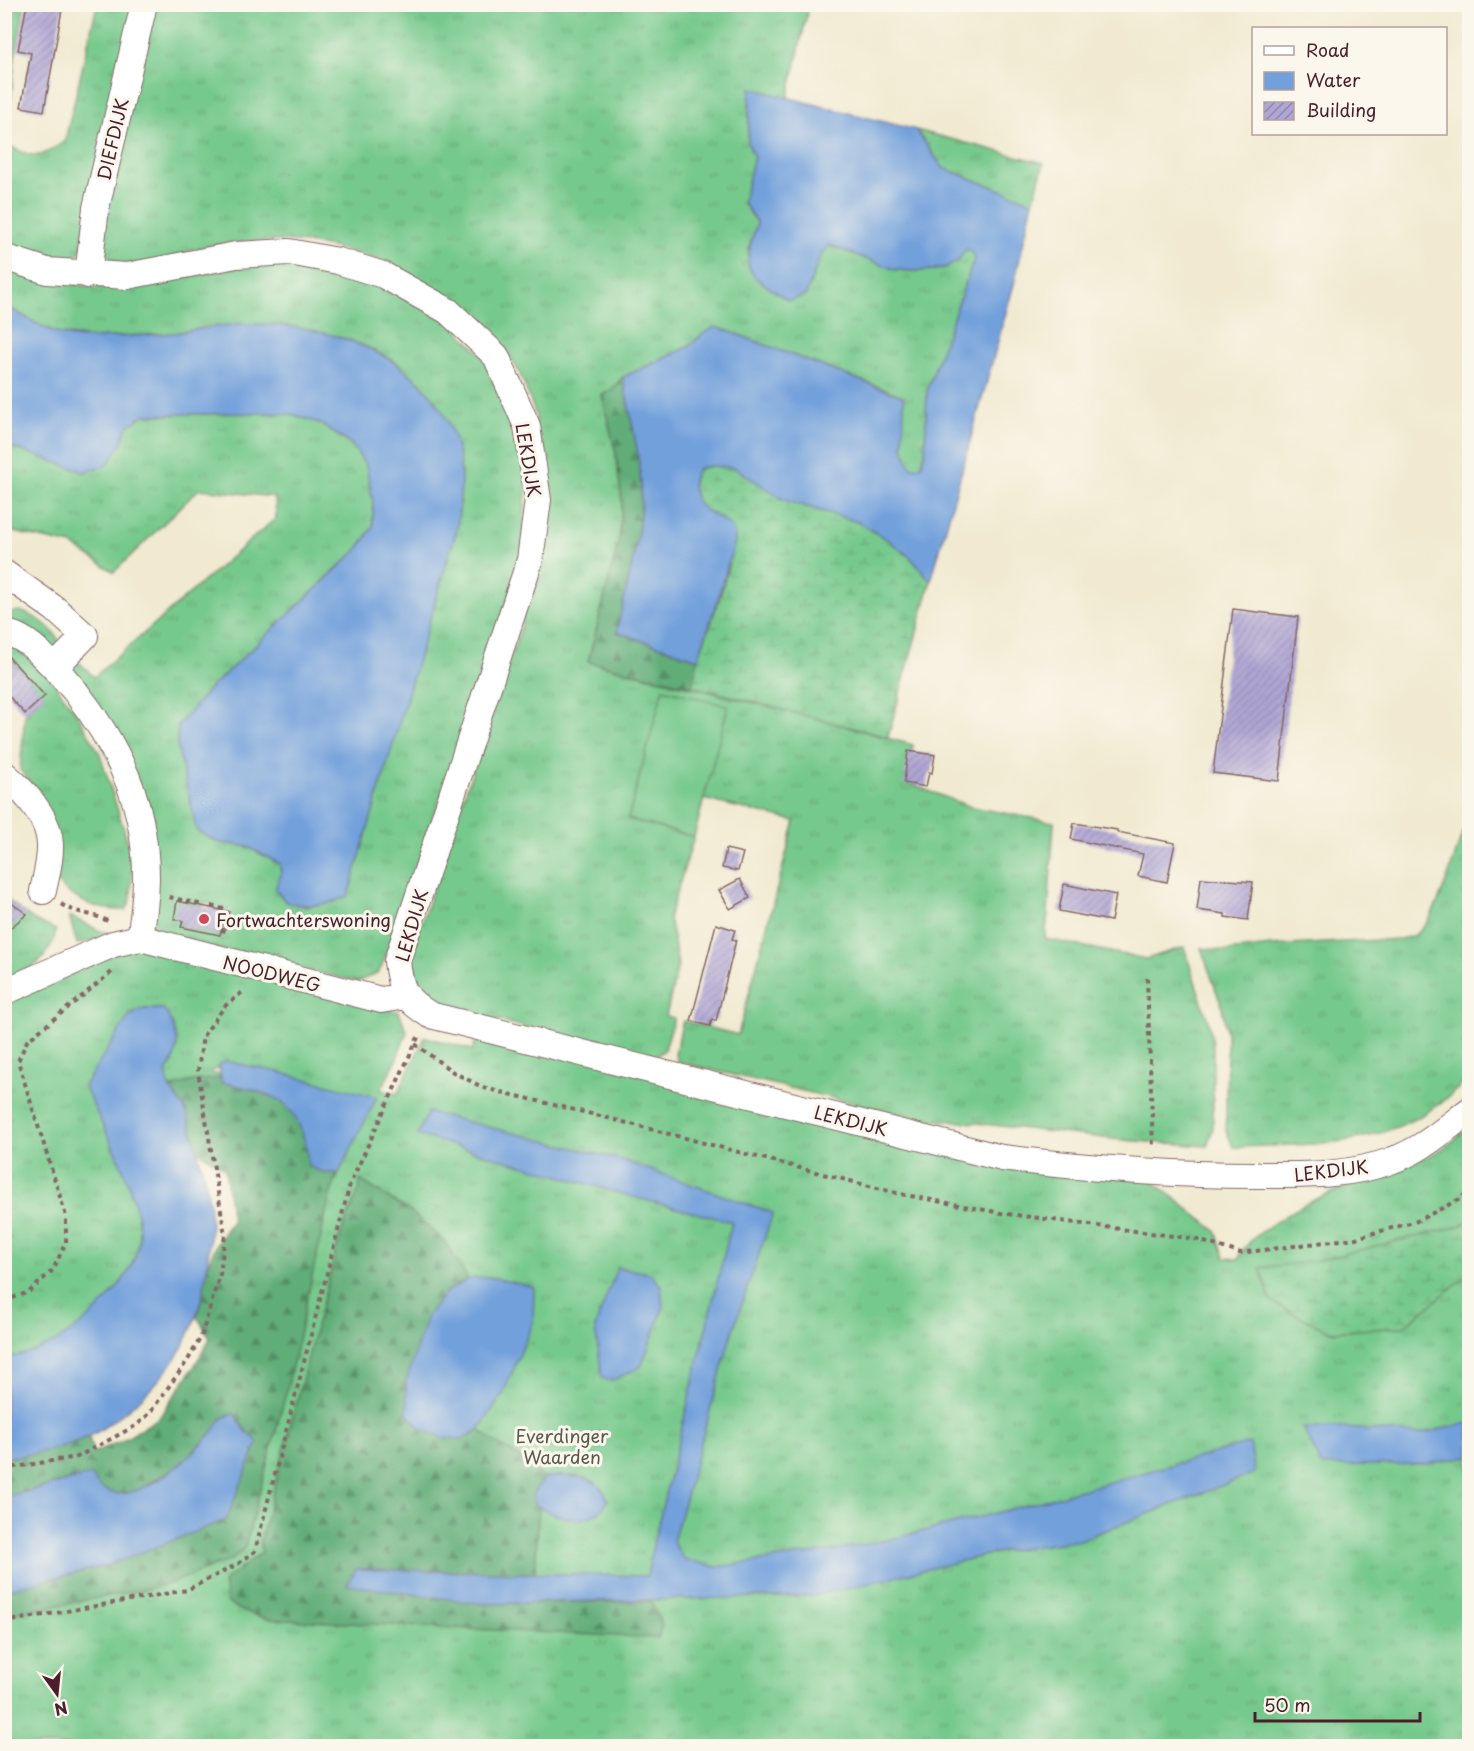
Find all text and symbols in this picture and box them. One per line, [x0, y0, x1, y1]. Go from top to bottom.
legend [1252, 27, 1447, 135]
text: Road [1306, 36, 1350, 63]
text: Water [1306, 66, 1361, 93]
street label: DIEFDIJK [89, 95, 135, 183]
text: Building [1306, 96, 1376, 123]
street label: LEKDIJK [509, 421, 549, 499]
street label: LEKDIJK [388, 885, 434, 965]
place label: Fortwachterswoning [216, 906, 391, 933]
marker: Fortwachterswoning [197, 912, 211, 926]
street label: NOODWEG [220, 948, 324, 998]
street label: LEKDIJK [812, 1098, 890, 1142]
street label: LEKDIJK [1292, 1152, 1370, 1188]
park label: Everdinger Waarden [515, 1422, 609, 1470]
north arrow [27, 1664, 87, 1724]
scale bar [1255, 1685, 1420, 1723]
text: 50 m [1264, 1691, 1311, 1718]
text: N [52, 1696, 70, 1723]

